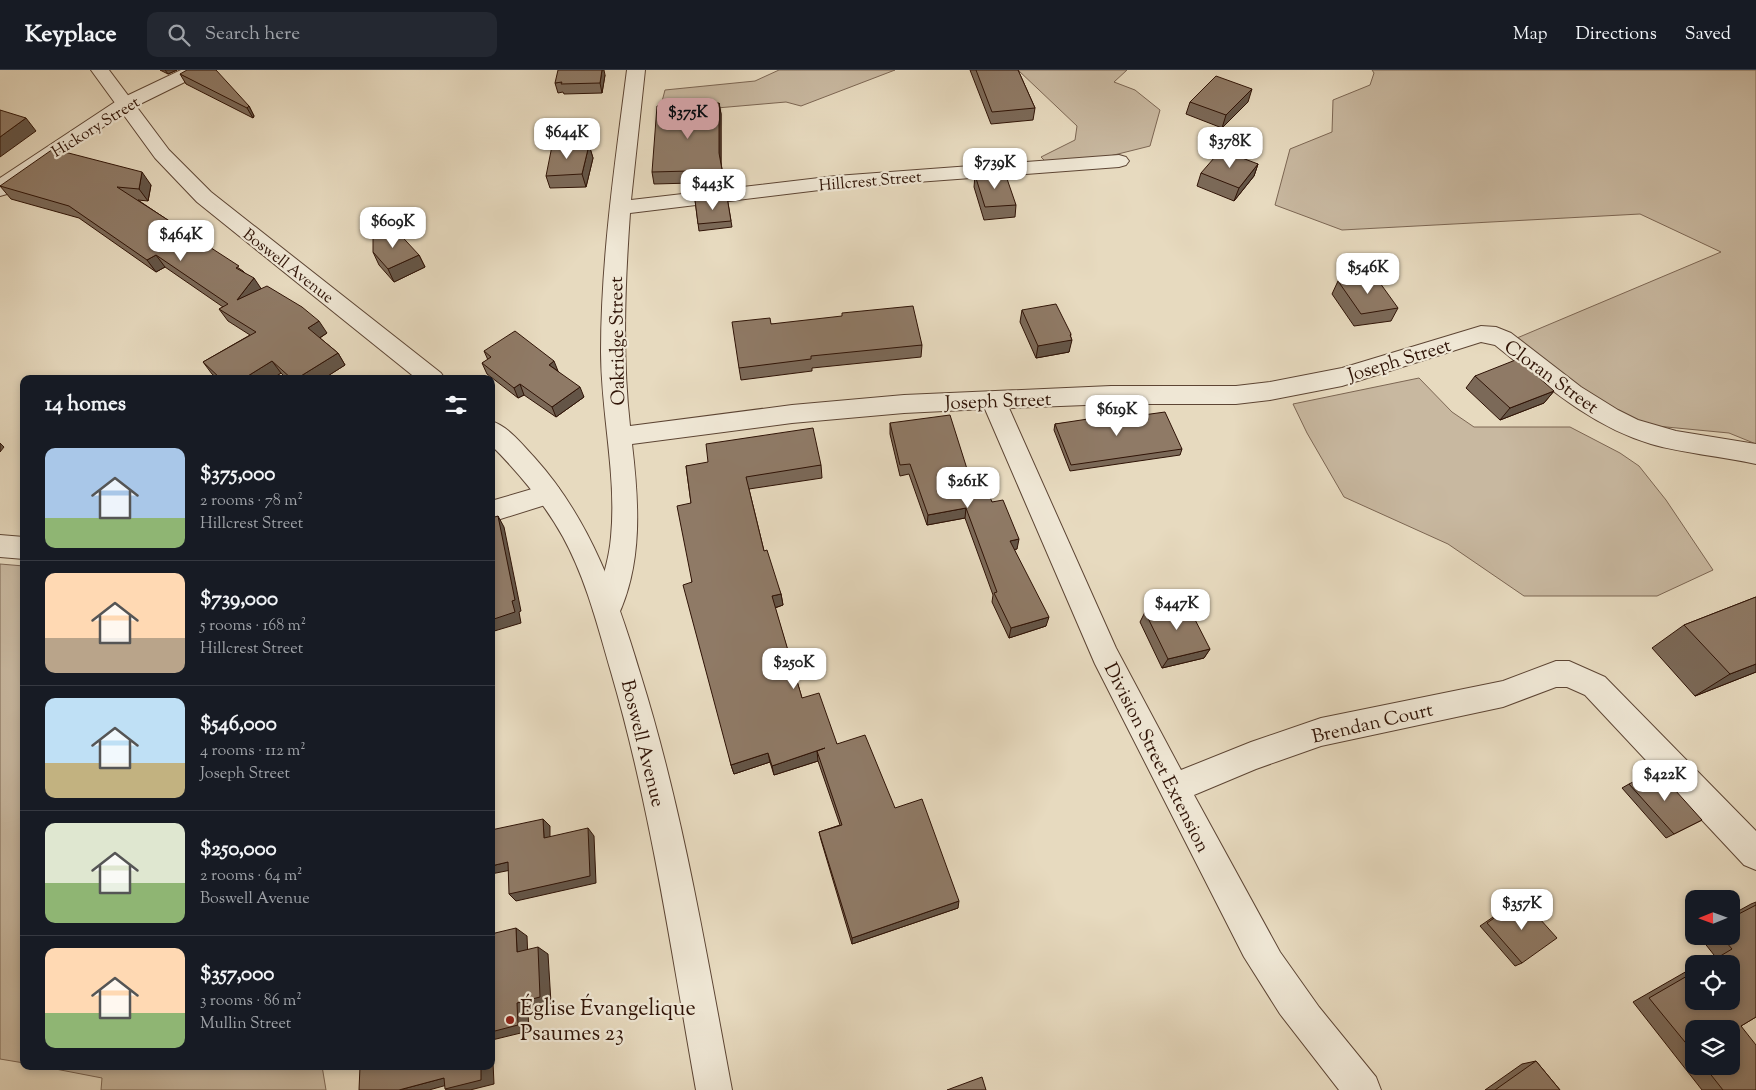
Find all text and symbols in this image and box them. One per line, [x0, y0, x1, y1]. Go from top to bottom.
search box [147, 12, 497, 57]
text: Keyplace [25, 18, 117, 52]
icon: search [165, 21, 193, 49]
text: Search here [205, 21, 300, 48]
text: Map [1513, 22, 1548, 48]
text: Directions [1576, 22, 1657, 48]
text: Saved [1685, 22, 1731, 48]
street label: Hickory Street [48, 92, 145, 164]
pin: $375K [653, 98, 723, 140]
text: $375K [668, 102, 708, 125]
pin: $644K [532, 118, 602, 160]
text: $644K [545, 122, 589, 145]
pin: $378K [1195, 126, 1265, 169]
text: $378K [1209, 131, 1251, 154]
pin: $739K [960, 148, 1030, 190]
text: $739K [974, 152, 1016, 175]
street label: Hillcrest Street [818, 166, 923, 198]
pin: $443K [678, 168, 748, 211]
text: $443K [692, 173, 734, 196]
pin: $609K [358, 206, 428, 249]
text: $609K [371, 211, 415, 234]
pin: $464K [146, 220, 216, 262]
text: $464K [159, 224, 203, 247]
street label: Boswell Avenue [237, 224, 338, 310]
pin: $546K [1333, 252, 1403, 295]
text: $546K [1347, 257, 1389, 280]
street label: Oakridge Street [604, 276, 633, 406]
street label: Joseph Street [1344, 333, 1455, 390]
street label: Cloran Street [1498, 334, 1604, 422]
street label: Joseph Street [943, 387, 1052, 418]
text: 14 homes [45, 390, 126, 420]
icon: filters [442, 391, 470, 419]
pin: $619K [1082, 394, 1152, 437]
text: $619K [1097, 399, 1137, 422]
text: $375,000 [200, 460, 275, 490]
pin: $261K [933, 466, 1003, 509]
icon: home [85, 468, 145, 528]
text: $261K [948, 471, 988, 494]
text: 2 rooms · 78 m² [200, 490, 303, 513]
text: Hillcrest Street [200, 513, 303, 536]
text: $739,000 [200, 585, 278, 615]
pin: $447K [1142, 588, 1212, 631]
icon: home [85, 593, 145, 653]
text: $447K [1155, 593, 1199, 616]
text: 5 rooms · 168 m² [200, 615, 306, 638]
text: Hillcrest Street [200, 638, 303, 661]
pin: $250K [759, 648, 829, 690]
text: $250K [773, 652, 815, 675]
street label: Division Street Extension [1096, 658, 1215, 858]
street label: Boswell Avenue [613, 677, 670, 810]
street label: Brendan Court [1309, 697, 1436, 751]
text: $546,000 [200, 710, 277, 740]
icon: home [85, 718, 145, 778]
text: 4 rooms · 112 m² [200, 740, 306, 763]
pin: $422K [1630, 760, 1700, 802]
text: Joseph Street [200, 763, 290, 786]
text: $422K [1643, 764, 1687, 787]
text: $250,000 [200, 835, 277, 865]
icon: home [85, 843, 145, 903]
text: 2 rooms · 64 m² [200, 865, 303, 888]
text: Boswell Avenue [200, 888, 310, 911]
pin: $357K [1487, 888, 1557, 931]
north arrow [1685, 890, 1740, 945]
map controls [1685, 890, 1740, 1075]
text: $357K [1502, 893, 1542, 916]
button: locate [1685, 955, 1740, 1010]
text: $357,000 [200, 960, 274, 990]
icon: home [85, 968, 145, 1028]
text: 3 rooms · 86 m² [200, 990, 302, 1013]
place label: Église Évangelique Psaumes 23 [520, 993, 696, 1051]
text: Mullin Street [200, 1013, 291, 1036]
marker: Église Évangelique Psaumes 23 [504, 1014, 516, 1026]
button: layers [1685, 1020, 1740, 1075]

